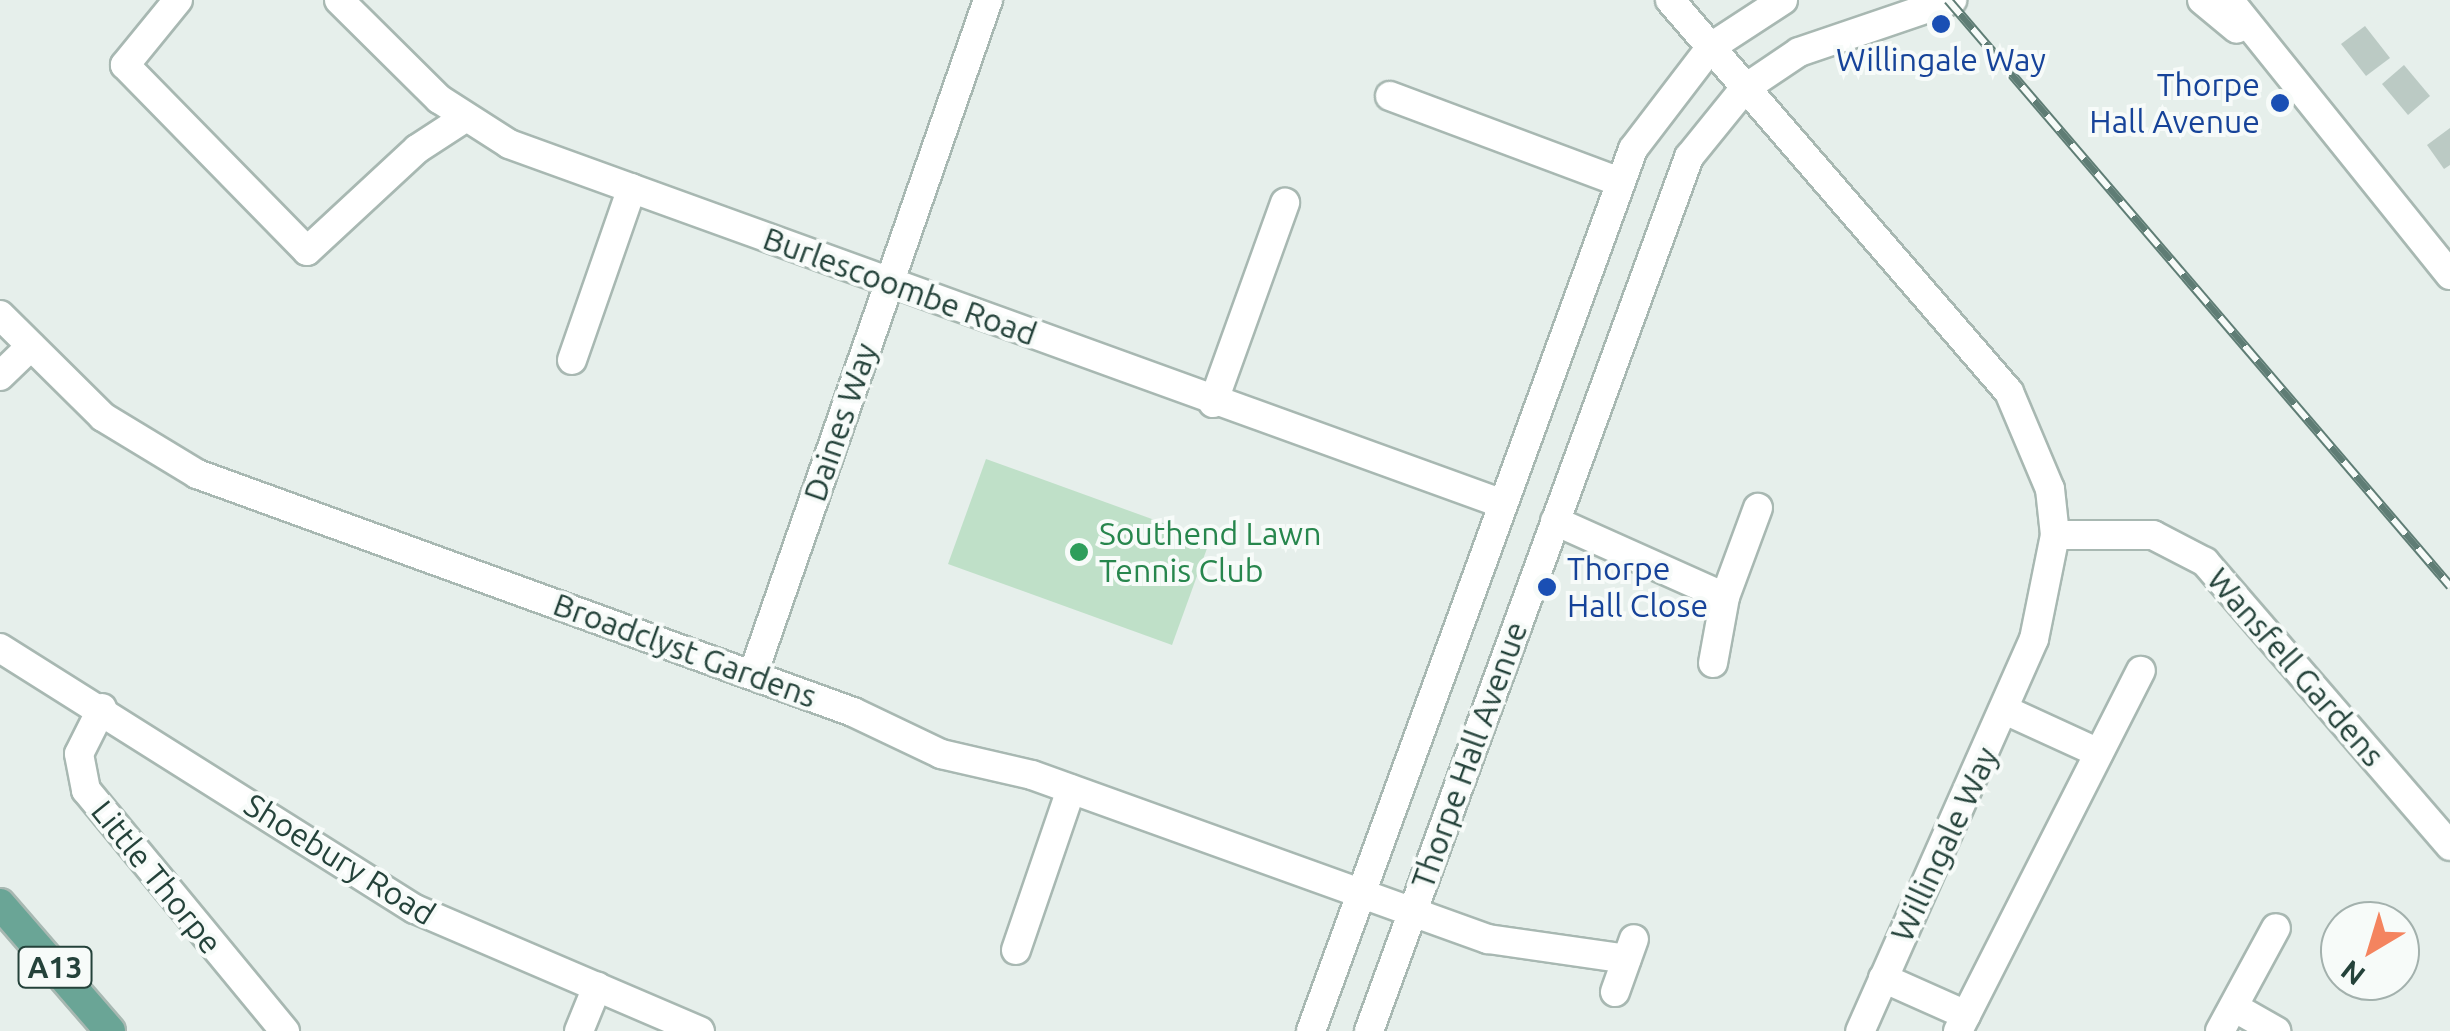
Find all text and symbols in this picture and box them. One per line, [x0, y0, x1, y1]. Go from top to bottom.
marker: Willingale Way [1930, 13, 1952, 35]
place label: Willingale Way [1836, 40, 2046, 78]
place label: Thorpe Hall Avenue [2089, 66, 2260, 141]
marker: Thorpe Hall Avenue [2269, 92, 2291, 114]
street label: Burlescoombe Road [758, 219, 1042, 353]
street label: Daines Way [795, 338, 885, 506]
place label: Southend Lawn Tennis Club [1099, 515, 1321, 590]
marker: Southend Lawn Tennis Club [1068, 541, 1090, 563]
place label: Thorpe Hall Close [1567, 550, 1708, 625]
street label: Wansfell Gardens [2200, 560, 2392, 774]
marker: Thorpe Hall Close [1536, 576, 1558, 598]
street label: Broadclyst Gardens [548, 585, 822, 715]
street label: Thorpe Hall Avenue [1403, 616, 1535, 894]
street label: Willingale Way [1882, 741, 2006, 947]
street label: Shoebury Road [237, 785, 443, 933]
street label: Little Thorpe [84, 793, 230, 961]
north arrow [2320, 901, 2420, 1001]
road number: A13 [18, 942, 92, 992]
text: N [2335, 955, 2370, 992]

